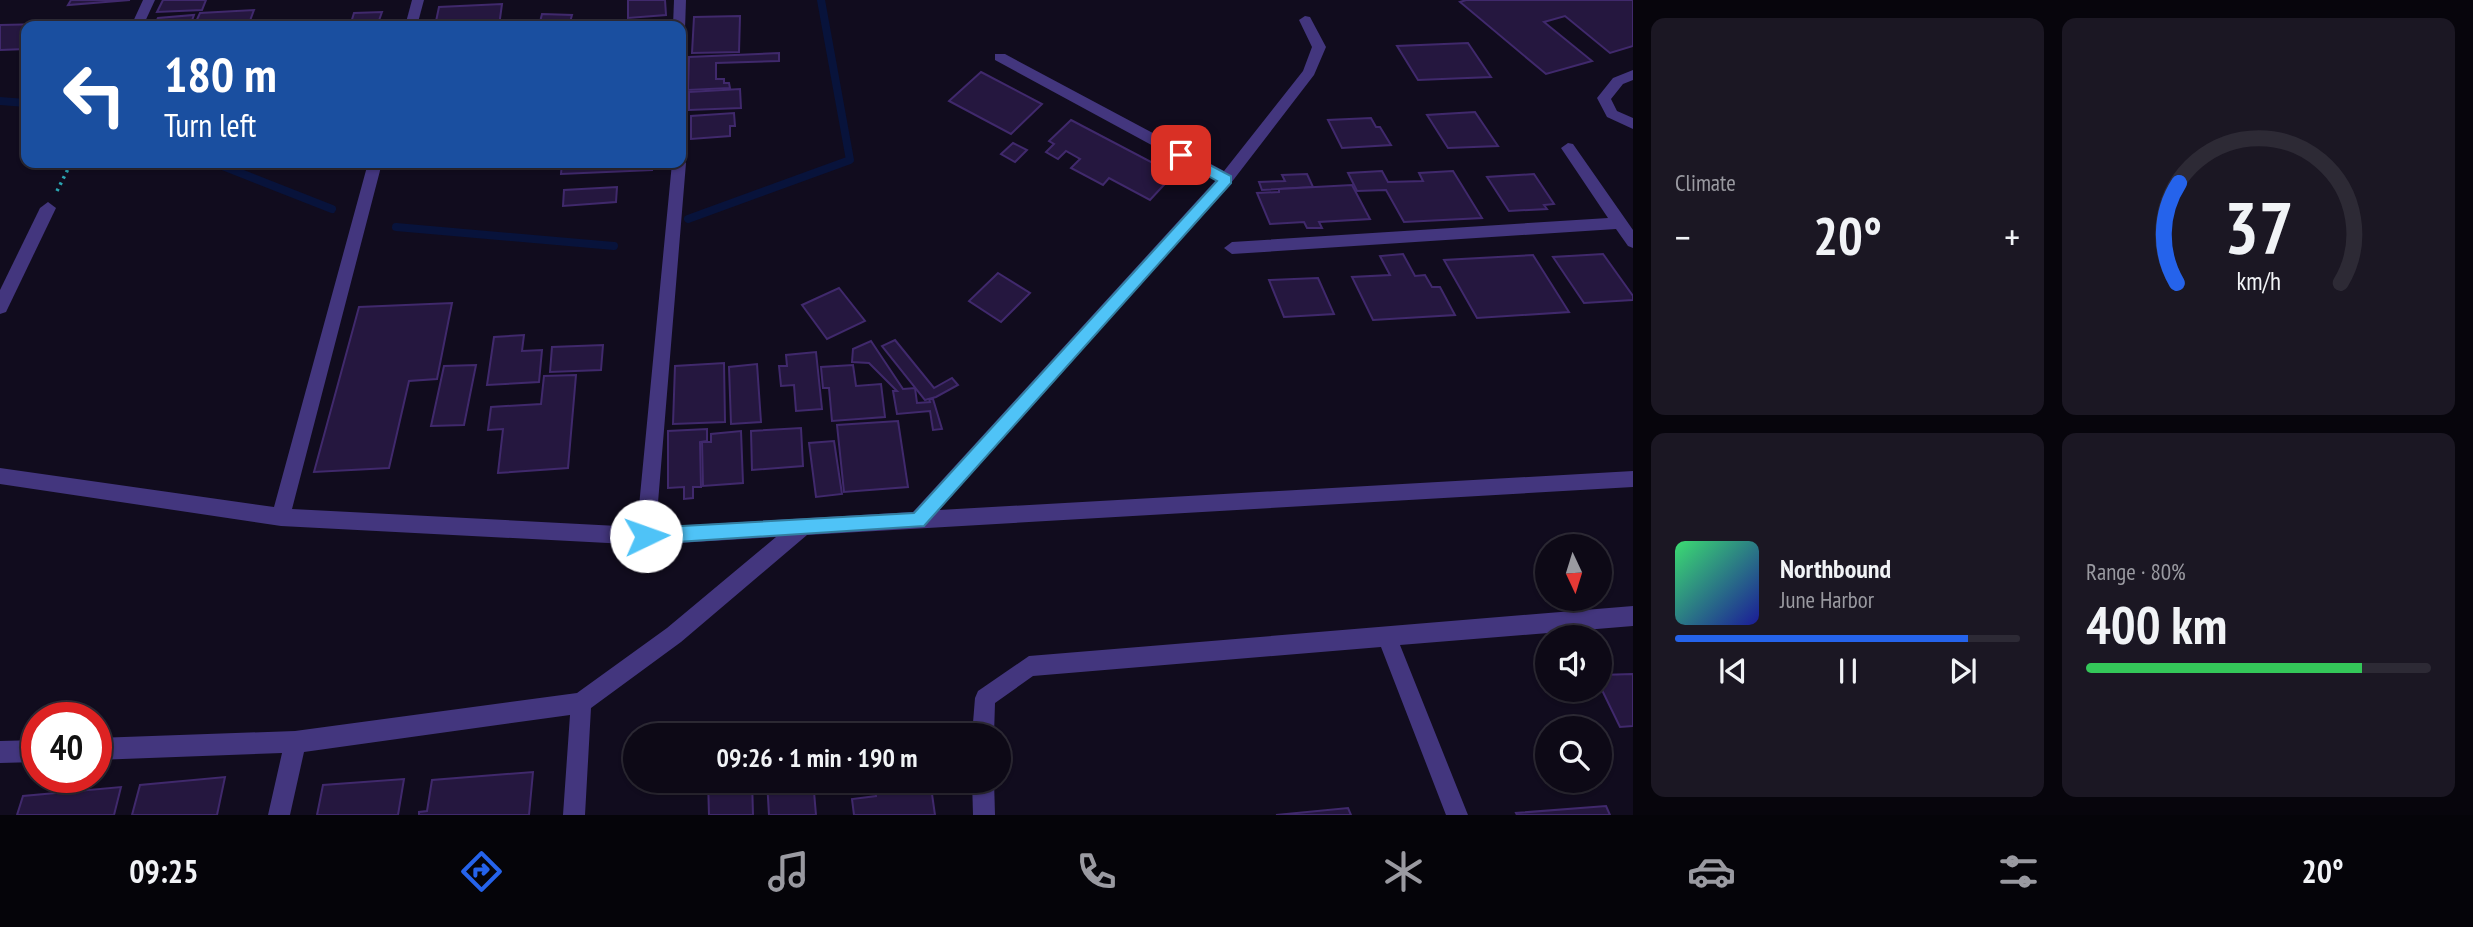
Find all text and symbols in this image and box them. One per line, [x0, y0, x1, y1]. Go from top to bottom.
text: 180 m [164, 42, 277, 106]
icon: left [49, 49, 140, 140]
text: Turn left [164, 104, 256, 146]
pin [1151, 125, 1211, 185]
icon: arrive [1162, 136, 1200, 174]
text: Climate [1675, 168, 1736, 197]
text: 37 [2224, 179, 2293, 273]
text: 20° [1813, 202, 1882, 269]
text: − [1675, 212, 1691, 261]
text: + [2004, 212, 2020, 261]
text: km/h [2236, 264, 2281, 296]
position arrow [609, 499, 683, 573]
north arrow [1535, 534, 1612, 611]
map controls [1535, 534, 1612, 793]
text: Northbound [1780, 552, 1891, 585]
text: Range · 80% [2086, 557, 2186, 586]
text: June Harbor [1780, 585, 1874, 614]
text: 400 km [2086, 591, 2227, 658]
button: sound [1535, 625, 1612, 702]
icon: previous [1714, 652, 1752, 690]
icon: pause [1829, 652, 1867, 690]
icon: next [1944, 652, 1982, 690]
speed limit sign: 40 [21, 702, 112, 793]
button: search [1535, 716, 1612, 793]
text: 09:26 · 1 min · 190 m [717, 741, 917, 774]
icon: directions [457, 847, 506, 896]
icon: music [764, 847, 813, 896]
icon: phone [1072, 847, 1121, 896]
icon: climate [1379, 847, 1428, 896]
icon: car [1687, 847, 1736, 896]
icon: filters [1994, 847, 2043, 896]
text: 09:25 [129, 850, 198, 892]
text: 20° [2302, 850, 2344, 892]

